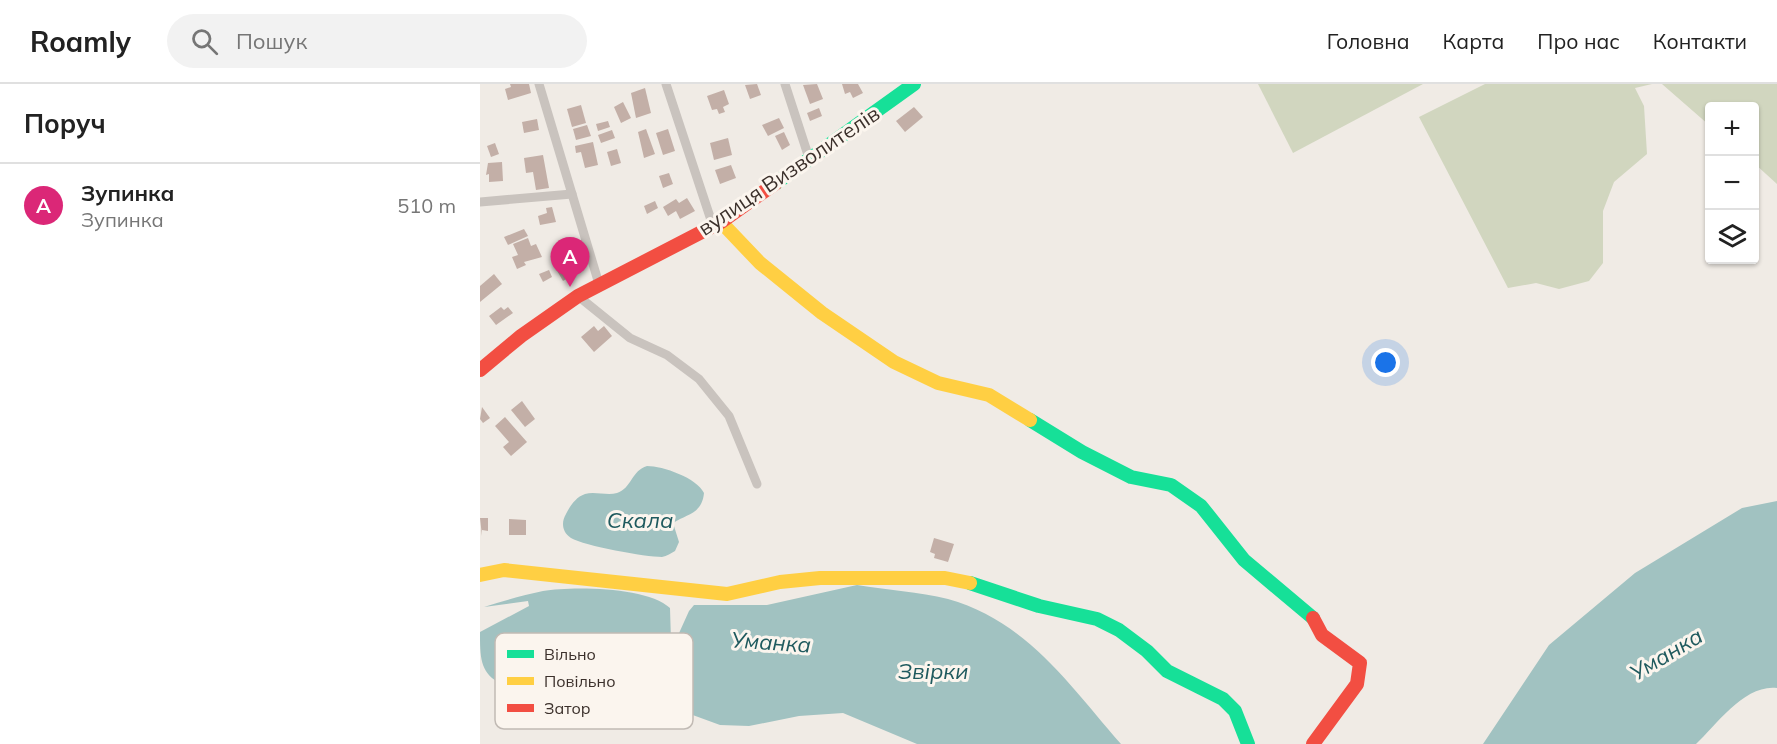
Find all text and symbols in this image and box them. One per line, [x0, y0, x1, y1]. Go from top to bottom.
search box [167, 14, 587, 68]
text: Roamly [30, 24, 131, 59]
icon: search [188, 25, 221, 58]
text: Пошук [236, 27, 307, 55]
text: Головна [1327, 28, 1410, 54]
text: Карта [1443, 28, 1504, 54]
text: Про нас [1537, 28, 1620, 54]
text: Контакти [1653, 28, 1747, 54]
street label: вулиця Визволителів [693, 100, 884, 241]
map controls [1705, 102, 1759, 264]
button: + [1705, 102, 1759, 156]
text: Поруч [24, 107, 106, 140]
button: − [1705, 156, 1759, 210]
text: Зупинка [81, 179, 175, 207]
text: A [36, 193, 51, 218]
text: 510 m [397, 193, 456, 218]
text: Зупинка [81, 207, 164, 232]
button: layers [1705, 210, 1759, 264]
pin: A [550, 238, 590, 287]
your location [1371, 348, 1400, 377]
water label: Скала [607, 506, 673, 534]
water label: Уманка [1624, 621, 1708, 687]
water label: Уманка [730, 625, 812, 659]
legend [495, 633, 693, 729]
text: Вільно [544, 644, 596, 664]
water label: Звірки [898, 657, 968, 685]
text: Повільно [544, 671, 615, 691]
text: Затор [544, 698, 591, 718]

